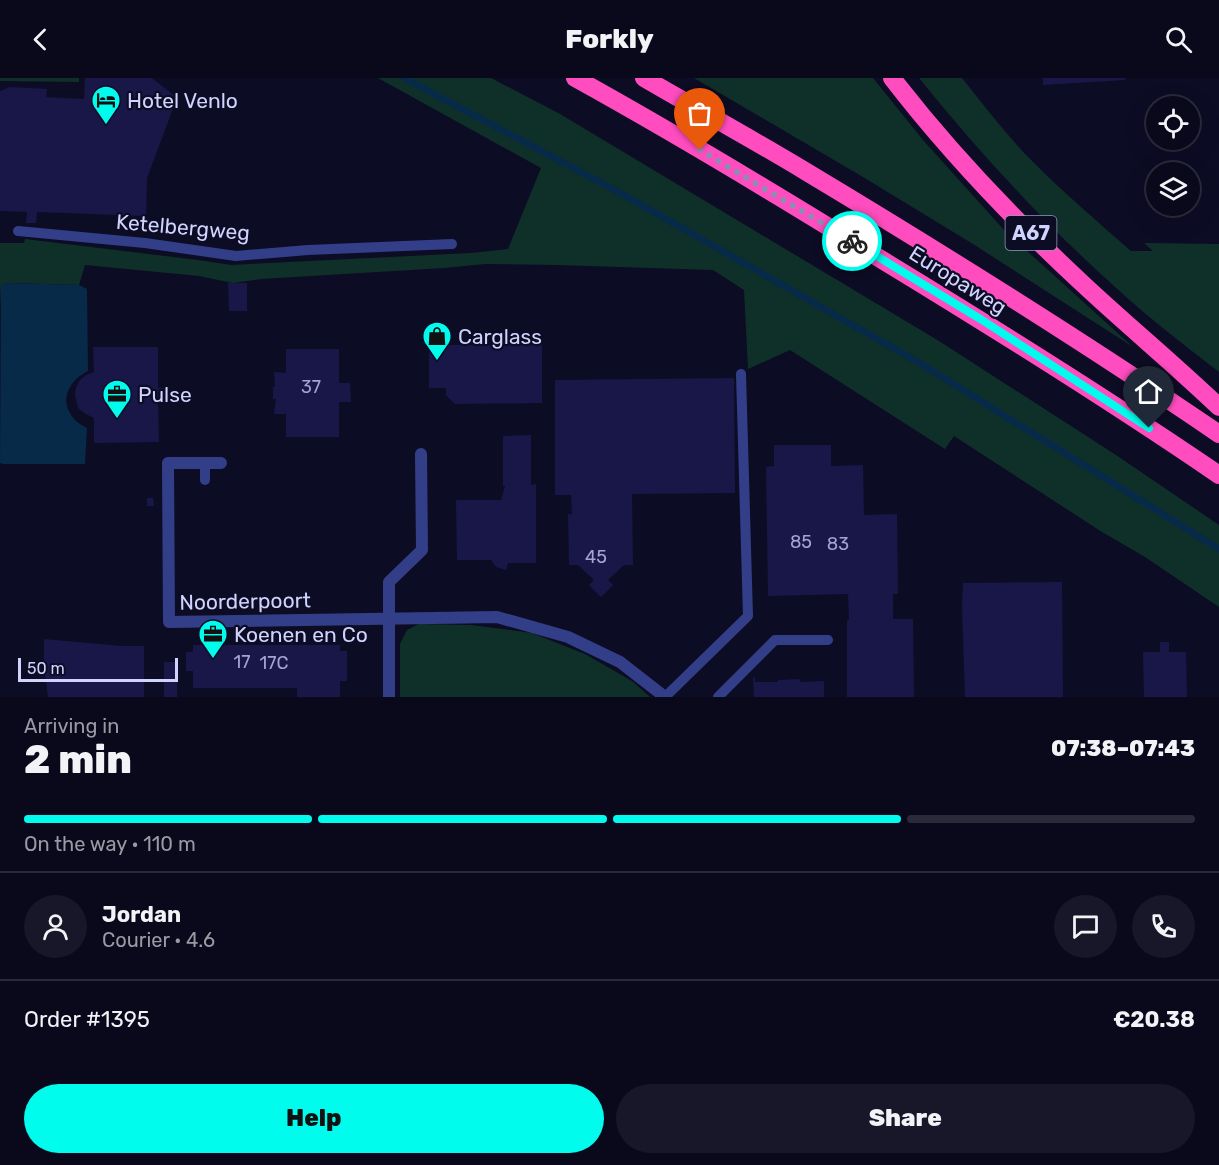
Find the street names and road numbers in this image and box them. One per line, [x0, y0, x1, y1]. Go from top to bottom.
street label: Ketelbergweg [115, 209, 251, 245]
road number: A67 [1006, 216, 1056, 250]
street label: Europaweg [905, 240, 1011, 320]
street label: Noorderpoort [179, 587, 311, 615]

